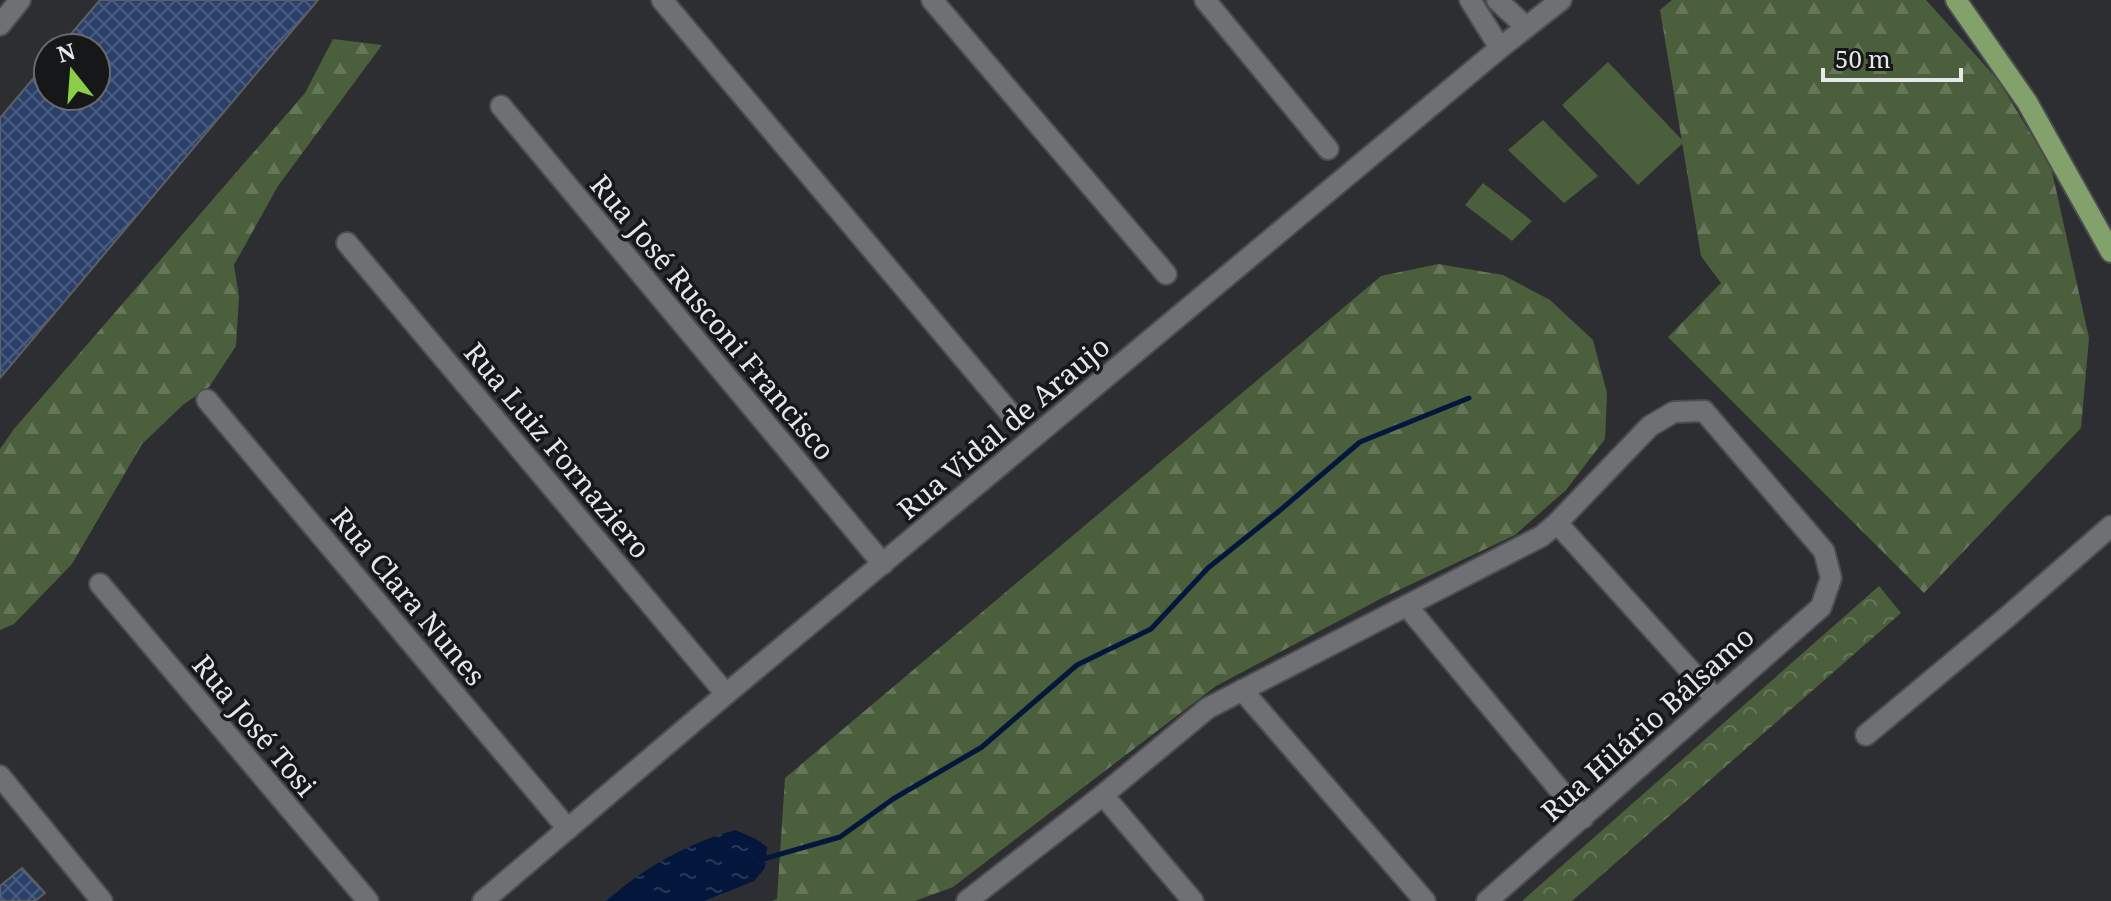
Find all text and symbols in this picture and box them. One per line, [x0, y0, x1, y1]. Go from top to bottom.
north arrow [32, 32, 112, 112]
scale bar [1823, 32, 1961, 82]
text: N [53, 35, 79, 69]
text: 50 m [1835, 42, 1891, 75]
street label: Rua José Rusconi Francisco [582, 166, 844, 468]
street label: Rua Vidal de Araujo [889, 327, 1117, 527]
street label: Rua Luiz Fornaziero [456, 334, 660, 566]
street label: Rua Clara Nunes [323, 499, 495, 693]
street label: Rua Hilário Bálsamo [1532, 617, 1762, 829]
street label: Rua José Tosi [185, 646, 325, 804]

